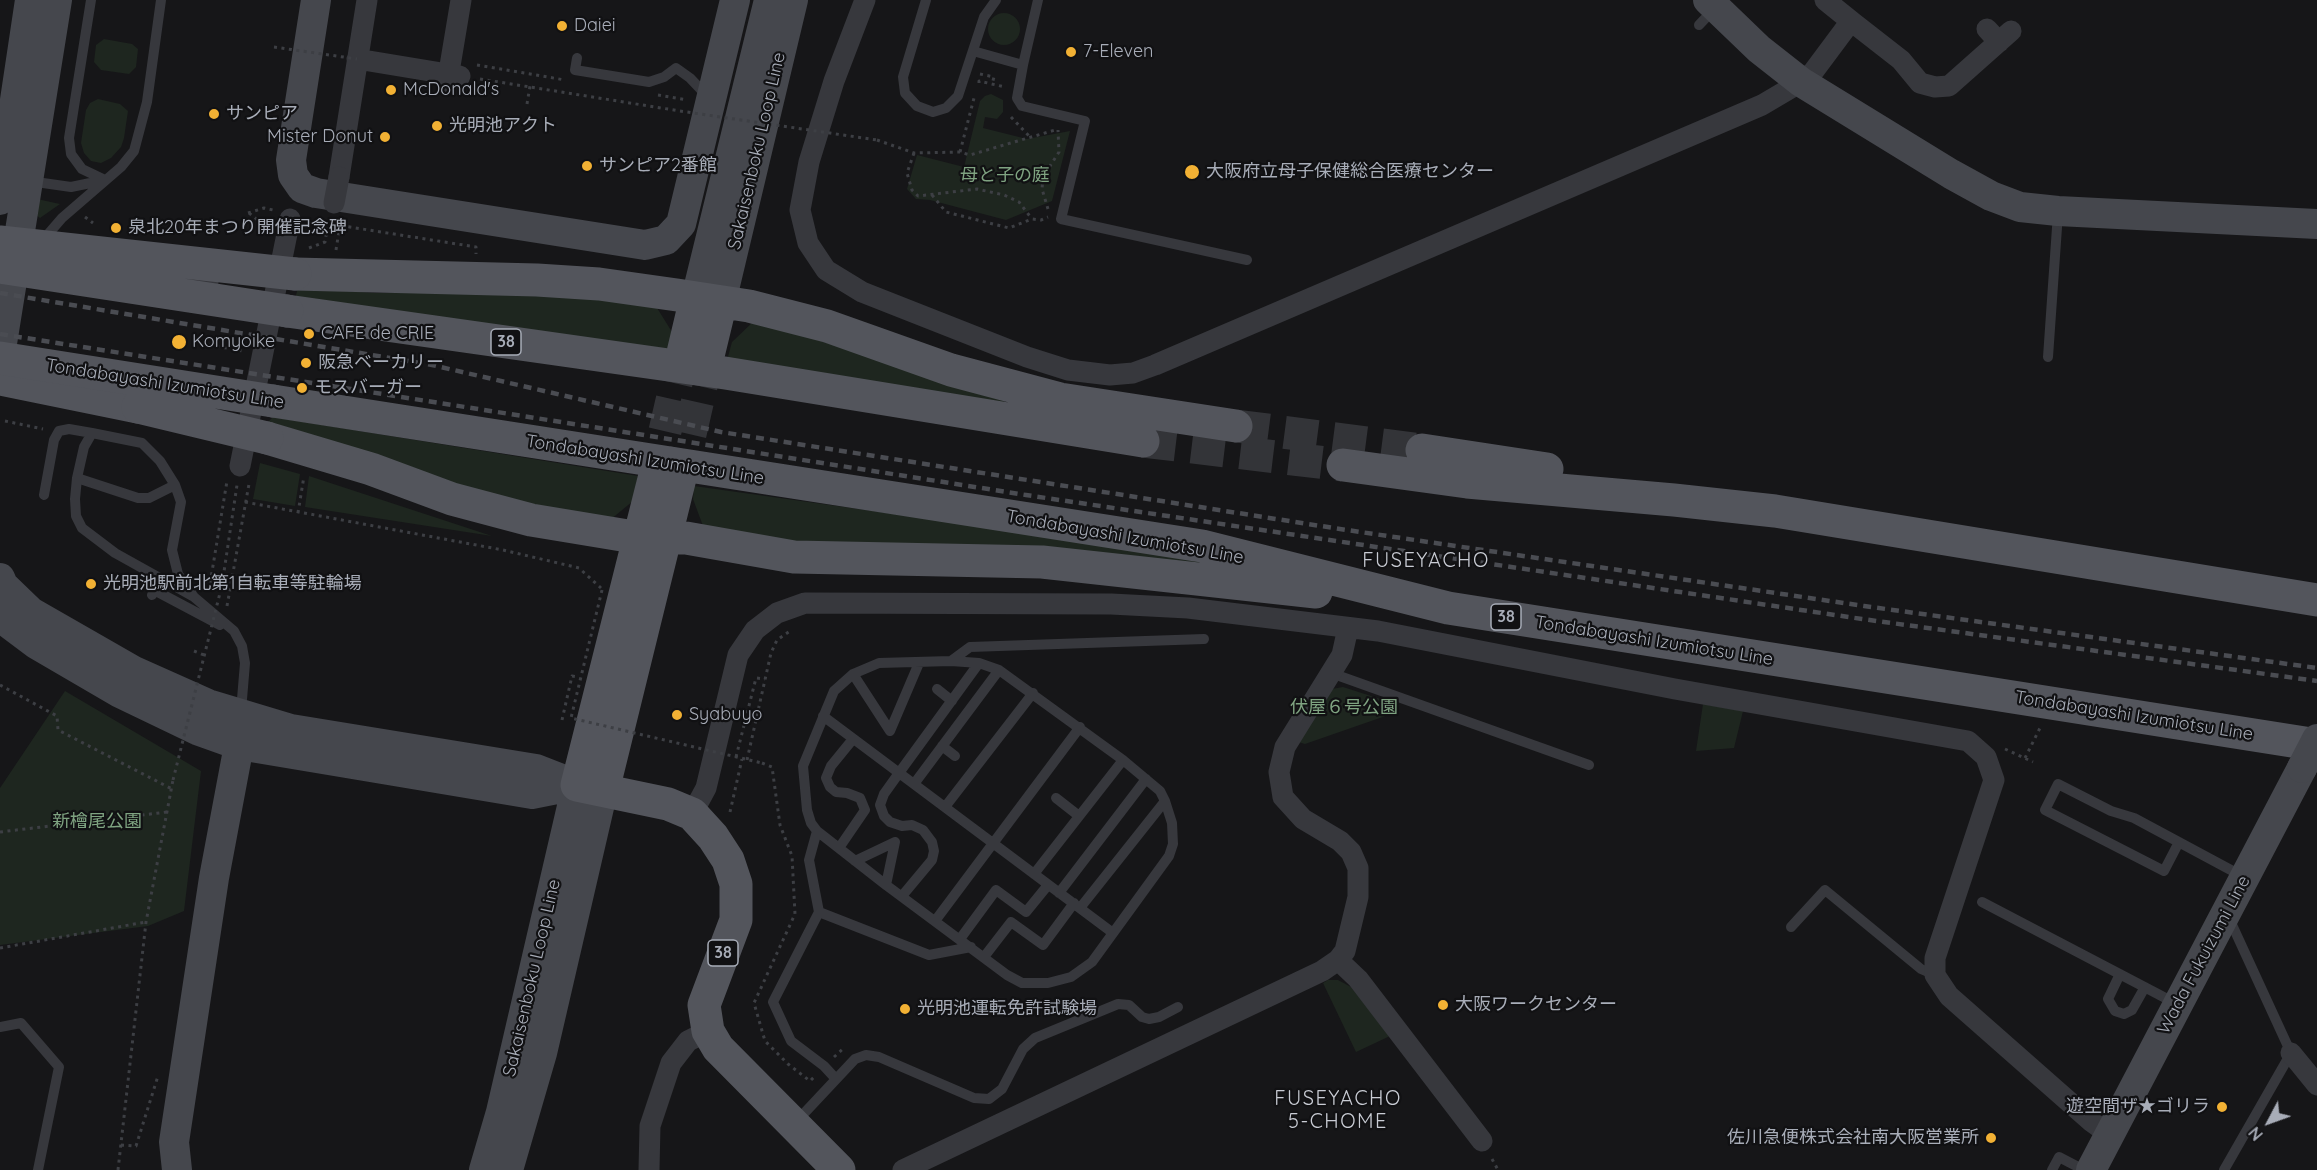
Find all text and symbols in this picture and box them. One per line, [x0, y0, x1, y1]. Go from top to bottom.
place label: Daiei [574, 15, 616, 37]
marker: Daiei [555, 19, 569, 33]
place label: 7-Eleven [1083, 41, 1154, 63]
marker: 7-Eleven [1064, 45, 1078, 59]
street label: Sakaisenboku Loop Line [724, 50, 790, 252]
place label: McDonald's [403, 79, 499, 101]
marker: McDonald's [384, 83, 398, 97]
place label: サンピア [226, 103, 298, 125]
marker: サンピア [207, 107, 221, 121]
place label: 光明池アクト [449, 115, 557, 137]
marker: 光明池アクト [430, 119, 444, 133]
place label: Mister Donut [267, 126, 373, 148]
marker: Mister Donut [378, 130, 392, 144]
place label: サンピア2番館 [599, 155, 717, 177]
marker: サンピア2番館 [580, 159, 594, 173]
place label: 大阪府立母子保健総合医療センター [1206, 161, 1494, 183]
marker: 大阪府立母子保健総合医療センター [1183, 163, 1201, 181]
park label: 母と子の庭 [960, 165, 1050, 187]
place label: 泉北20年まつり開催記念碑 [128, 217, 347, 239]
marker: 泉北20年まつり開催記念碑 [109, 221, 123, 235]
place label: CAFE de CRIE [321, 323, 434, 345]
marker: CAFE de CRIE [302, 327, 316, 341]
road number: 38 [491, 329, 521, 355]
place label: Komyoike [192, 331, 275, 353]
marker: Komyoike [170, 333, 188, 351]
place label: 阪急ベーカリー [318, 352, 444, 374]
street label: Tondabayashi Izumiotsu Line [44, 355, 286, 413]
marker: 阪急ベーカリー [299, 356, 313, 370]
place label: モスバーガー [314, 377, 422, 399]
marker: モスバーガー [295, 381, 309, 395]
street label: Tondabayashi Izumiotsu Line [524, 431, 766, 489]
street label: Tondabayashi Izumiotsu Line [1005, 505, 1245, 569]
district label: FUSEYACHO [1362, 549, 1490, 573]
place label: 光明池駅前北第1自転車等駐輪場 [103, 573, 362, 595]
marker: 光明池駅前北第1自転車等駐輪場 [84, 577, 98, 591]
road number: 38 [1491, 604, 1521, 630]
street label: Tondabayashi Izumiotsu Line [1533, 612, 1775, 670]
street label: Tondabayashi Izumiotsu Line [2013, 687, 2255, 745]
park label: 伏屋６号公園 [1290, 697, 1398, 719]
place label: Syabuyo [689, 704, 762, 726]
marker: Syabuyo [670, 708, 684, 722]
park label: 新檜尾公園 [52, 811, 142, 833]
street label: Wada Fukuizumi Line [2153, 872, 2255, 1038]
street label: Sakaisenboku Loop Line [499, 877, 565, 1079]
road number: 38 [708, 940, 738, 966]
place label: 大阪ワークセンター [1455, 994, 1617, 1016]
place label: 光明池運転免許試験場 [917, 998, 1097, 1020]
marker: 大阪ワークセンター [1436, 998, 1450, 1012]
marker: 光明池運転免許試験場 [898, 1002, 912, 1016]
district label: FUSEYACHO 5-CHOME [1274, 1087, 1402, 1134]
north arrow [2239, 1092, 2299, 1152]
place label: 遊空間ザ★ゴリラ [2066, 1096, 2210, 1118]
marker: 遊空間ザ★ゴリラ [2215, 1100, 2229, 1114]
text: N [2244, 1123, 2267, 1145]
place label: 佐川急便株式会社南大阪営業所 [1727, 1127, 1979, 1149]
marker: 佐川急便株式会社南大阪営業所 [1984, 1131, 1998, 1145]

